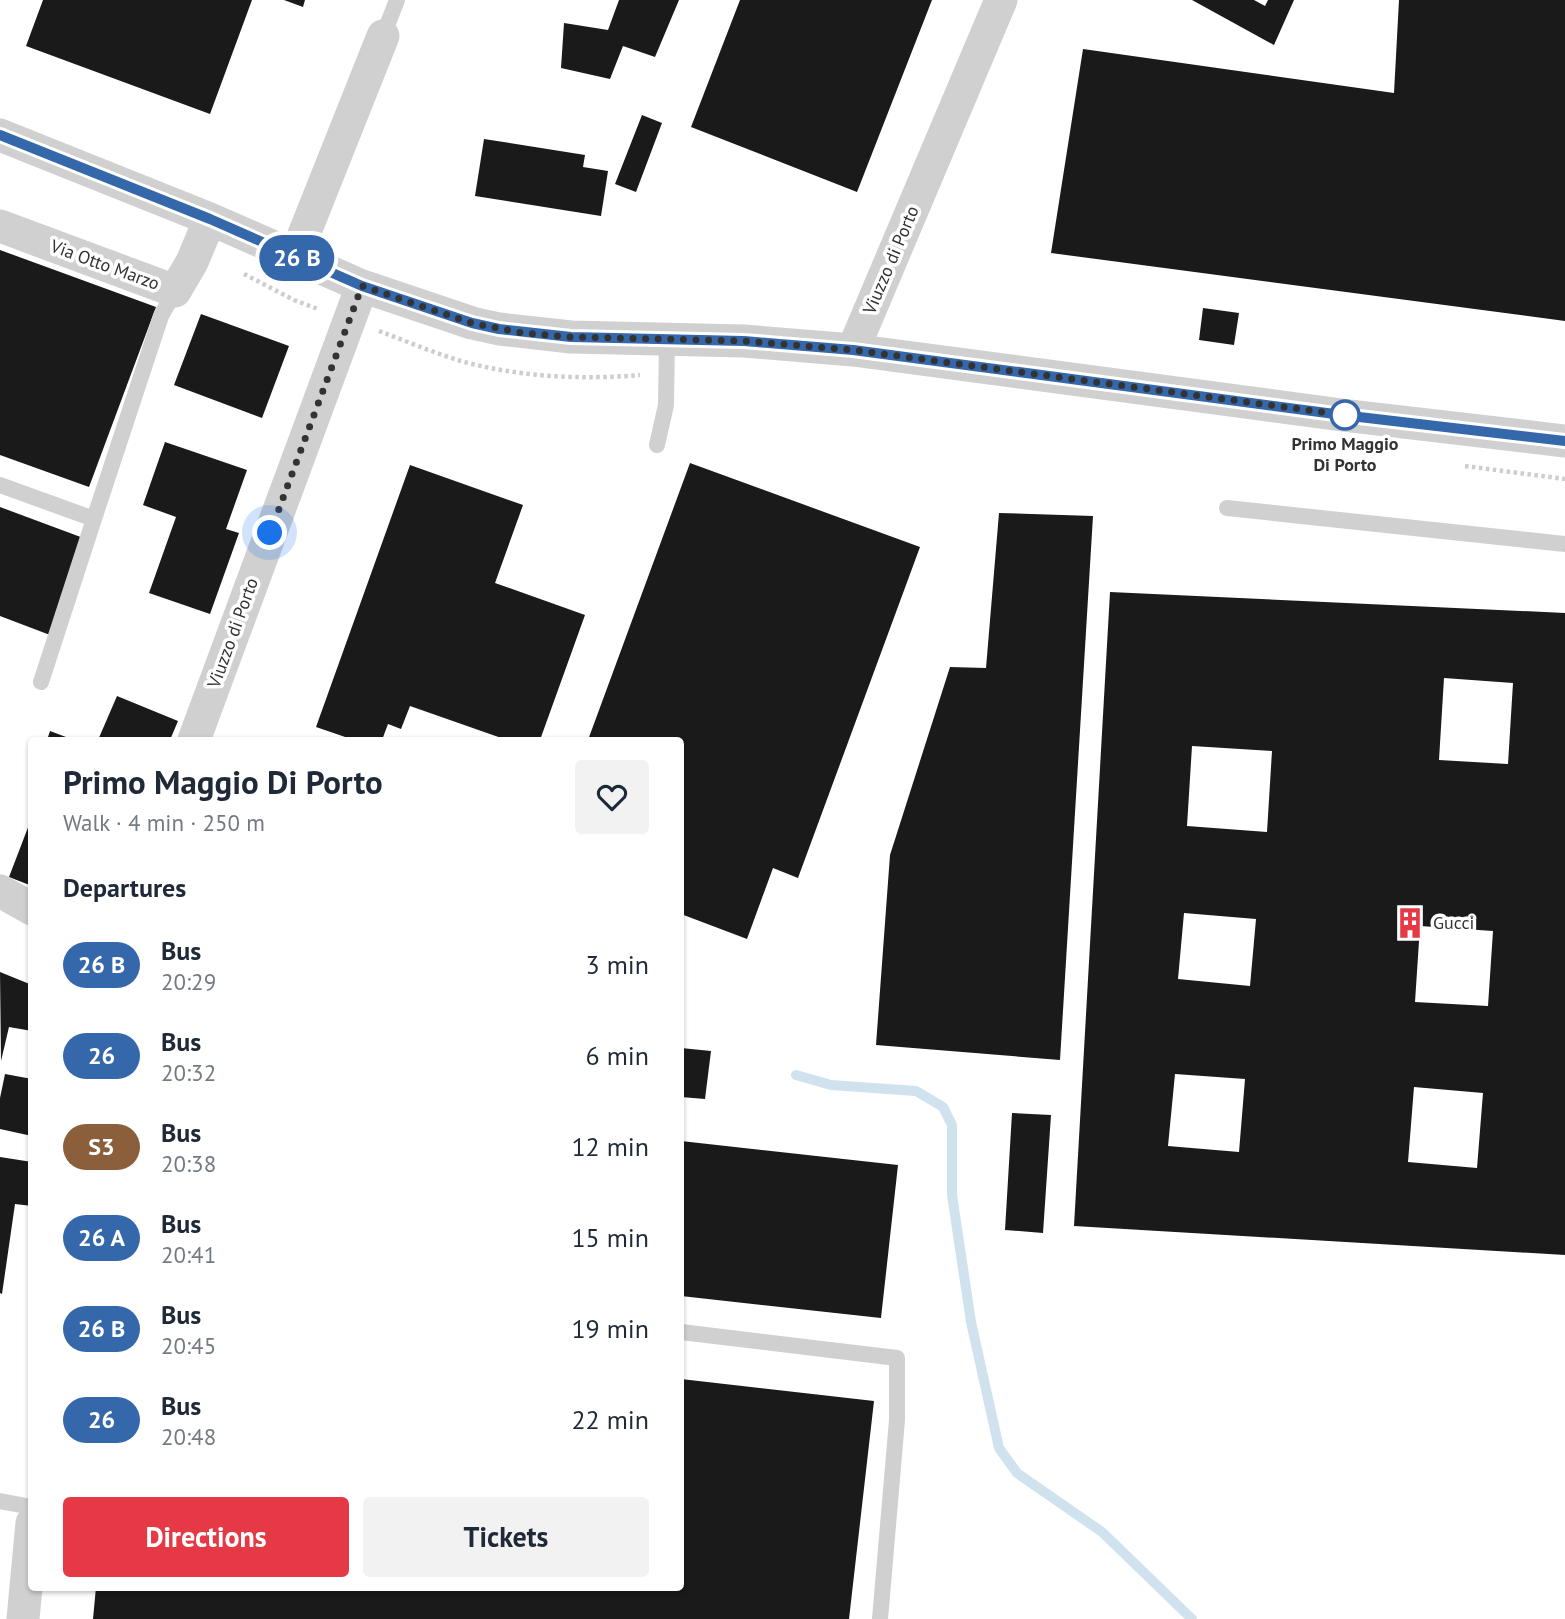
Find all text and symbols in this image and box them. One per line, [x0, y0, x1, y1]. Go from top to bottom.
street label: Viuzzo di Porto [857, 202, 924, 318]
street label: Via Otto Marzo [47, 234, 163, 295]
line badge: 26 B [248, 235, 346, 281]
text: 26 B [273, 242, 321, 273]
marker: Primo Maggio Di Porto [1330, 400, 1360, 430]
place label: Primo Maggio Di Porto [1292, 432, 1399, 476]
your location [252, 515, 287, 550]
street label: Viuzzo di Porto [202, 575, 263, 692]
text: Primo Maggio Di Porto [63, 760, 383, 803]
button: heart [575, 760, 649, 834]
text: Walk · 4 min · 250 m [63, 808, 265, 837]
text: Departures [63, 871, 186, 904]
building icon: Gucci [1393, 906, 1427, 940]
place label: Gucci [1433, 911, 1474, 934]
text: Bus [161, 934, 201, 967]
text: 3 min [586, 948, 649, 981]
text: 26 B [78, 949, 125, 980]
text: 20:29 [161, 967, 216, 996]
text: Bus [161, 1025, 201, 1058]
text: 6 min [586, 1039, 649, 1072]
text: 26 [88, 1040, 115, 1071]
text: 20:32 [161, 1058, 216, 1087]
text: Bus [161, 1116, 201, 1149]
text: 12 min [571, 1130, 649, 1163]
text: S3 [88, 1131, 115, 1162]
text: 20:38 [161, 1149, 216, 1178]
text: Bus [161, 1207, 201, 1240]
text: 15 min [571, 1221, 649, 1254]
text: 26 A [78, 1222, 125, 1253]
text: 20:41 [161, 1240, 216, 1269]
text: Bus [161, 1298, 201, 1331]
text: 19 min [571, 1312, 649, 1345]
text: 26 B [78, 1313, 125, 1344]
text: 20:45 [161, 1331, 216, 1360]
text: Bus [161, 1389, 201, 1422]
text: 22 min [571, 1403, 649, 1436]
text: 26 [88, 1404, 115, 1435]
text: 20:48 [161, 1422, 216, 1451]
button: Directions [63, 1497, 349, 1577]
button: Tickets [363, 1497, 649, 1577]

